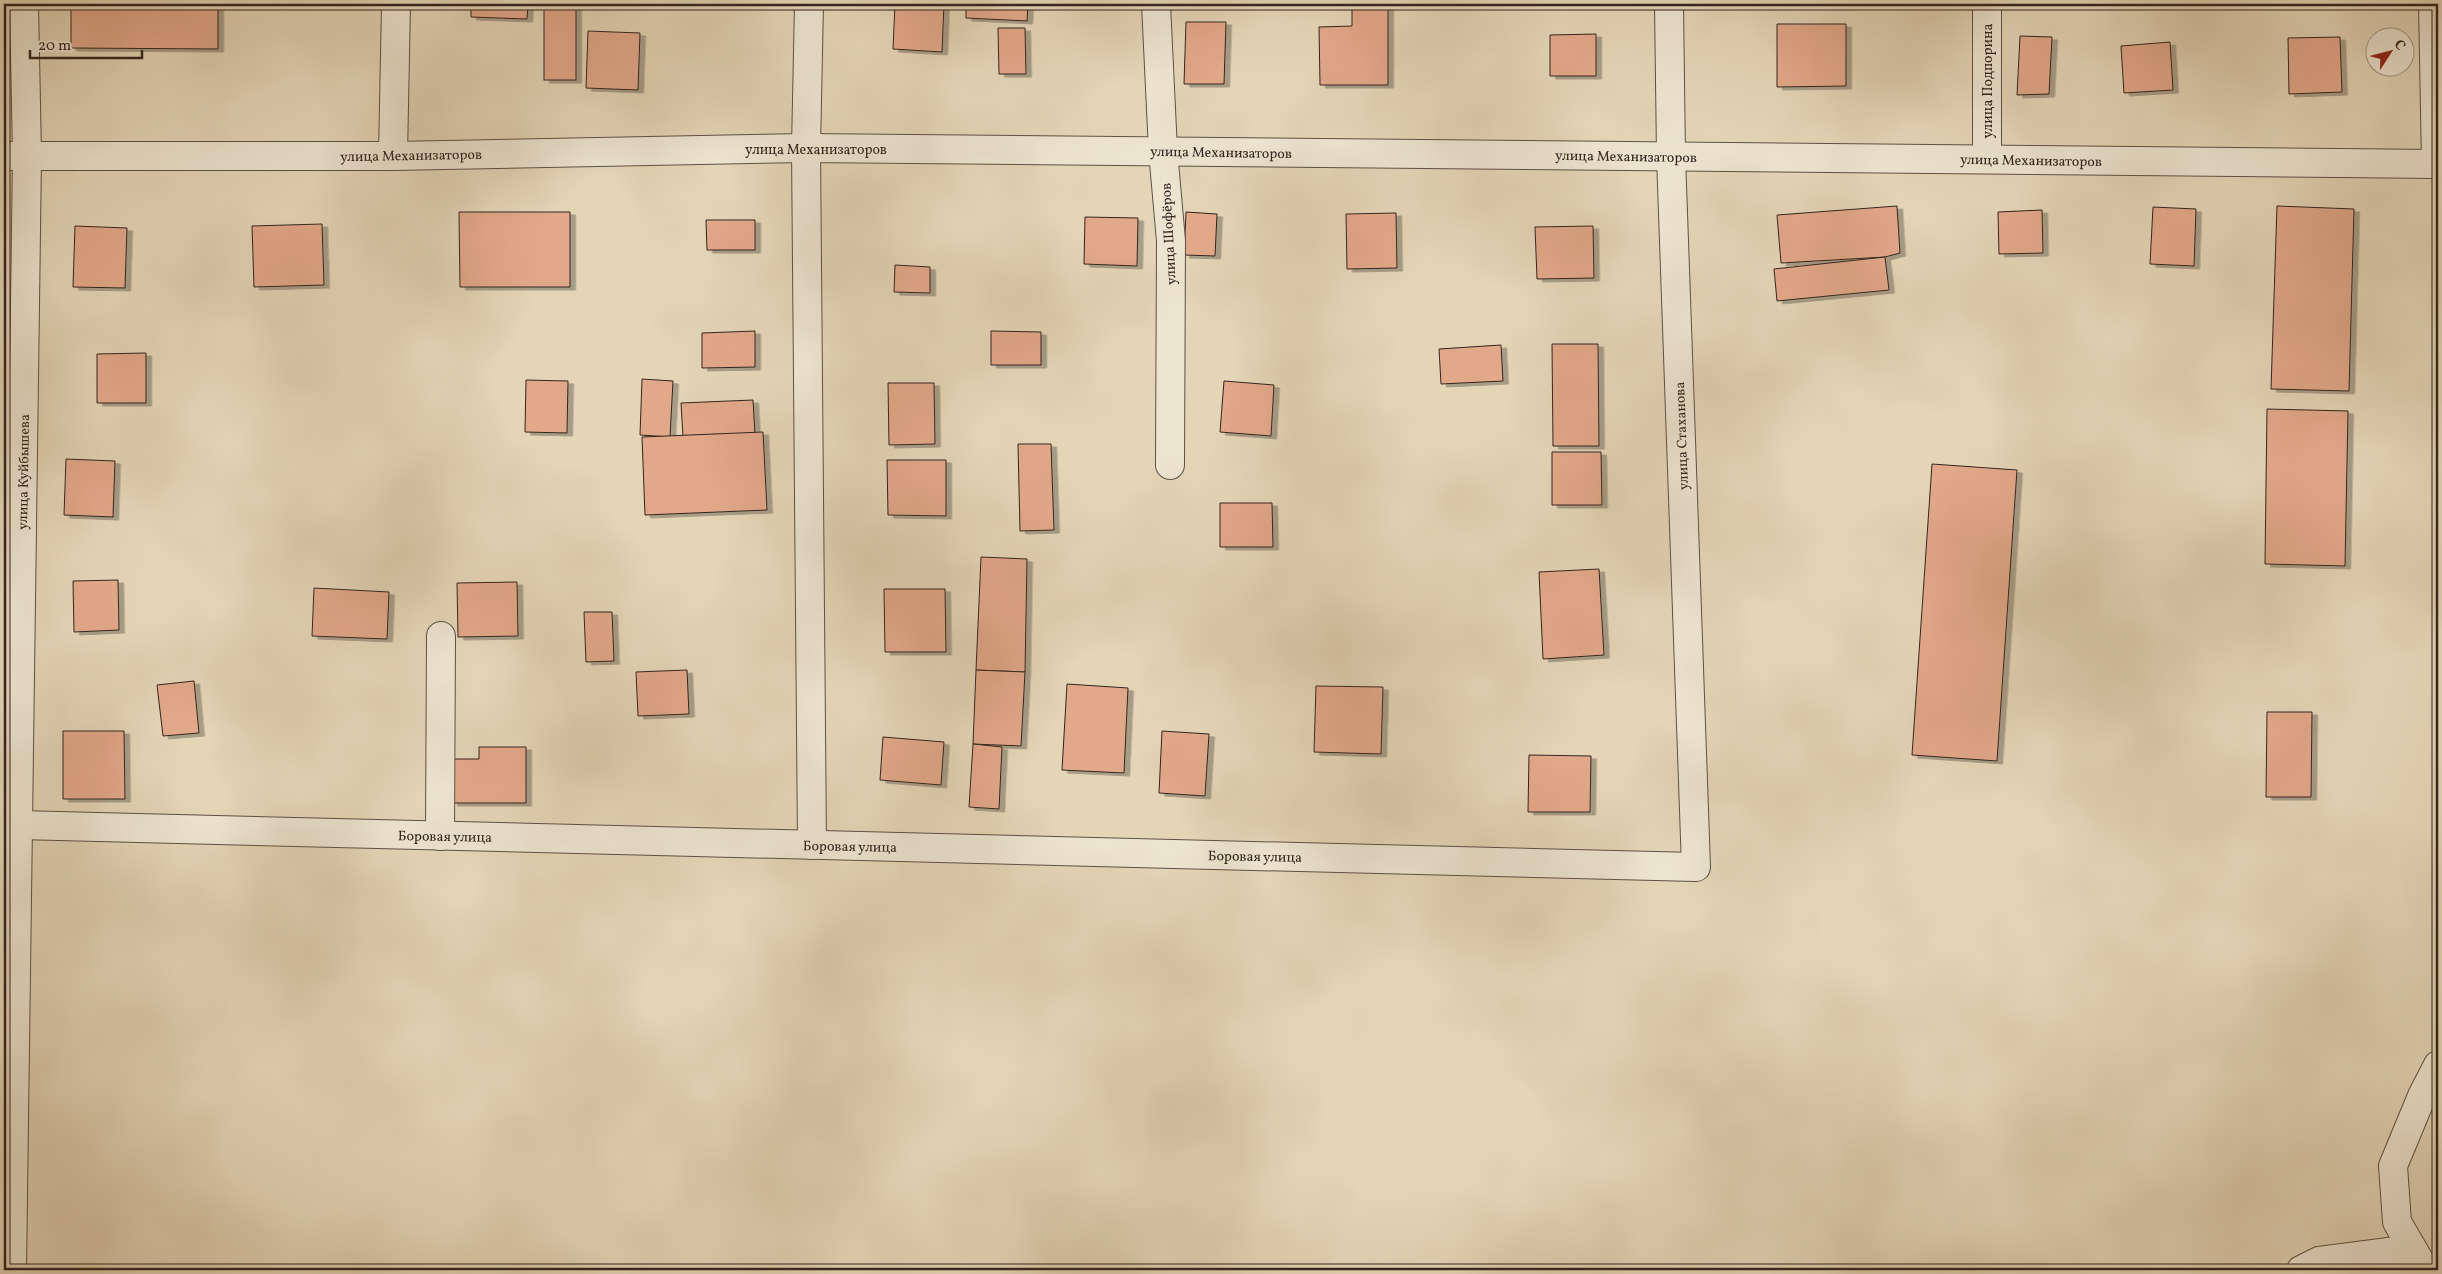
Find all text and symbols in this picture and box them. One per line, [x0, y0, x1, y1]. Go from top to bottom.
street label: улица Подпорина [1979, 23, 1998, 139]
scale bar [30, 28, 142, 60]
north arrow [2364, 28, 2414, 78]
text: 20 m [38, 36, 71, 57]
text: С [2389, 36, 2410, 54]
street label: улица Механизаторов [745, 141, 887, 160]
street label: улица Механизаторов [1150, 143, 1292, 164]
street label: улица Механизаторов [340, 146, 482, 167]
street label: улица Механизаторов [1555, 147, 1697, 168]
street label: улица Механизаторов [1960, 151, 2102, 172]
street label: улица Шофёров [1157, 182, 1182, 286]
street label: улица Стаханова [1671, 381, 1694, 491]
street label: улица Куйбышева [14, 414, 35, 530]
street label: Боровая улица [398, 827, 492, 848]
street label: Боровая улица [803, 837, 897, 858]
street label: Боровая улица [1208, 847, 1302, 868]

